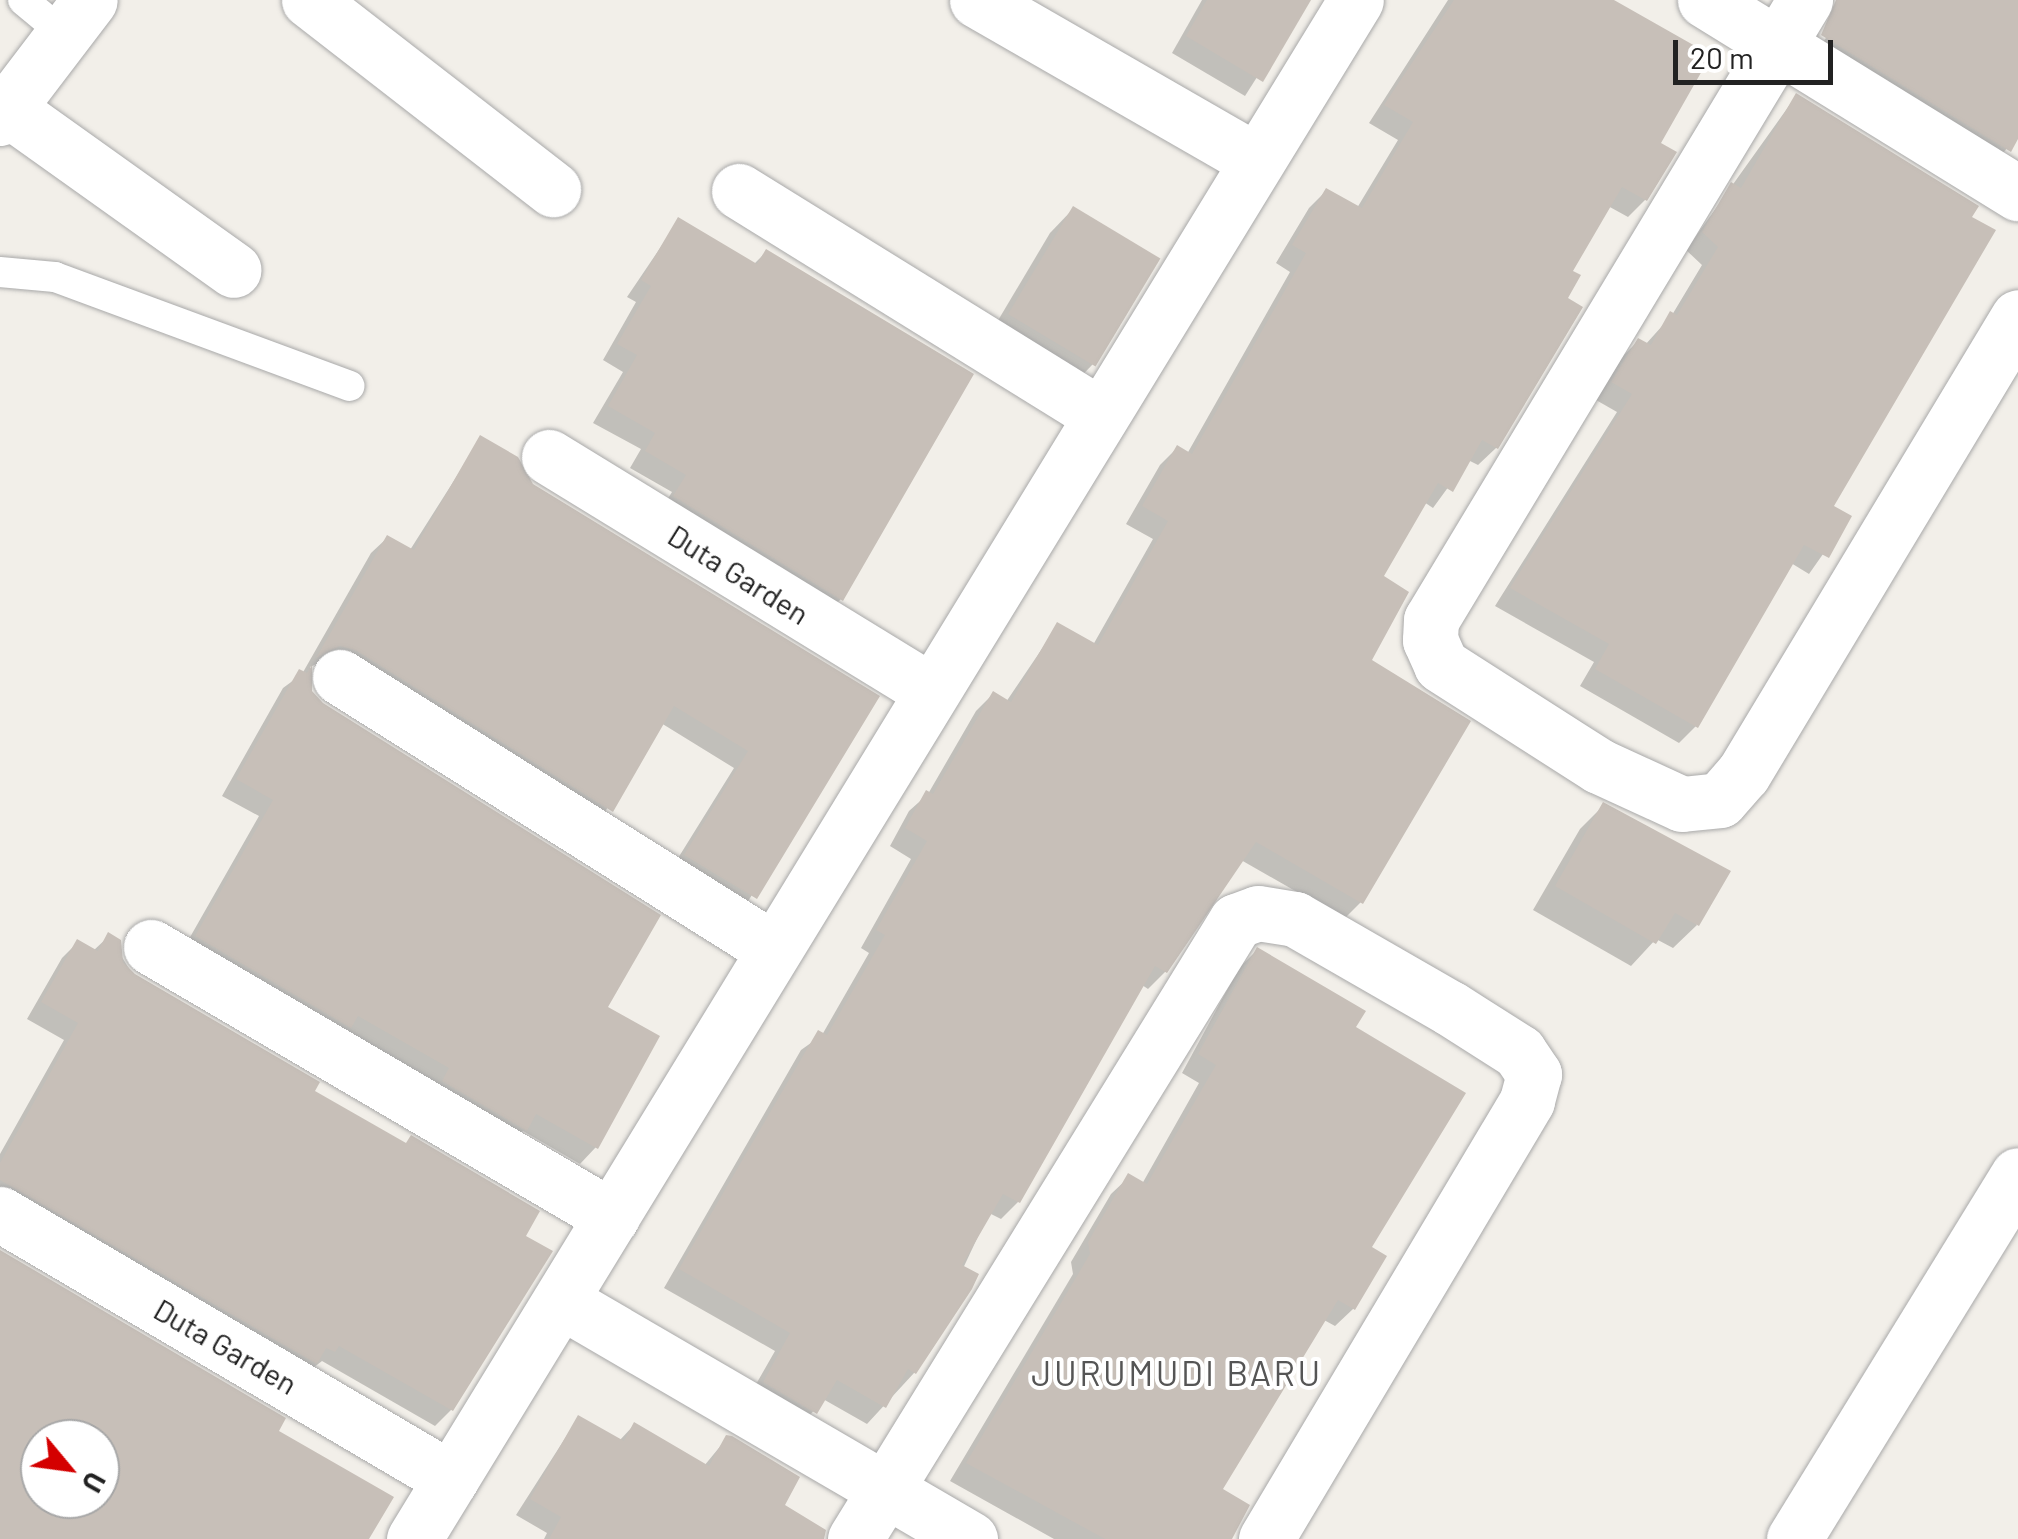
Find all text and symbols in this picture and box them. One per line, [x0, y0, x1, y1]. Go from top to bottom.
scale bar [1678, 20, 1838, 82]
text: 20 m [1690, 39, 1754, 75]
street label: Duta Garden [662, 517, 816, 631]
street label: Duta Garden [148, 1291, 304, 1401]
district label: JURUMUDI BARU [1031, 1351, 1323, 1393]
north arrow [20, 1419, 120, 1519]
text: U [75, 1467, 114, 1499]

